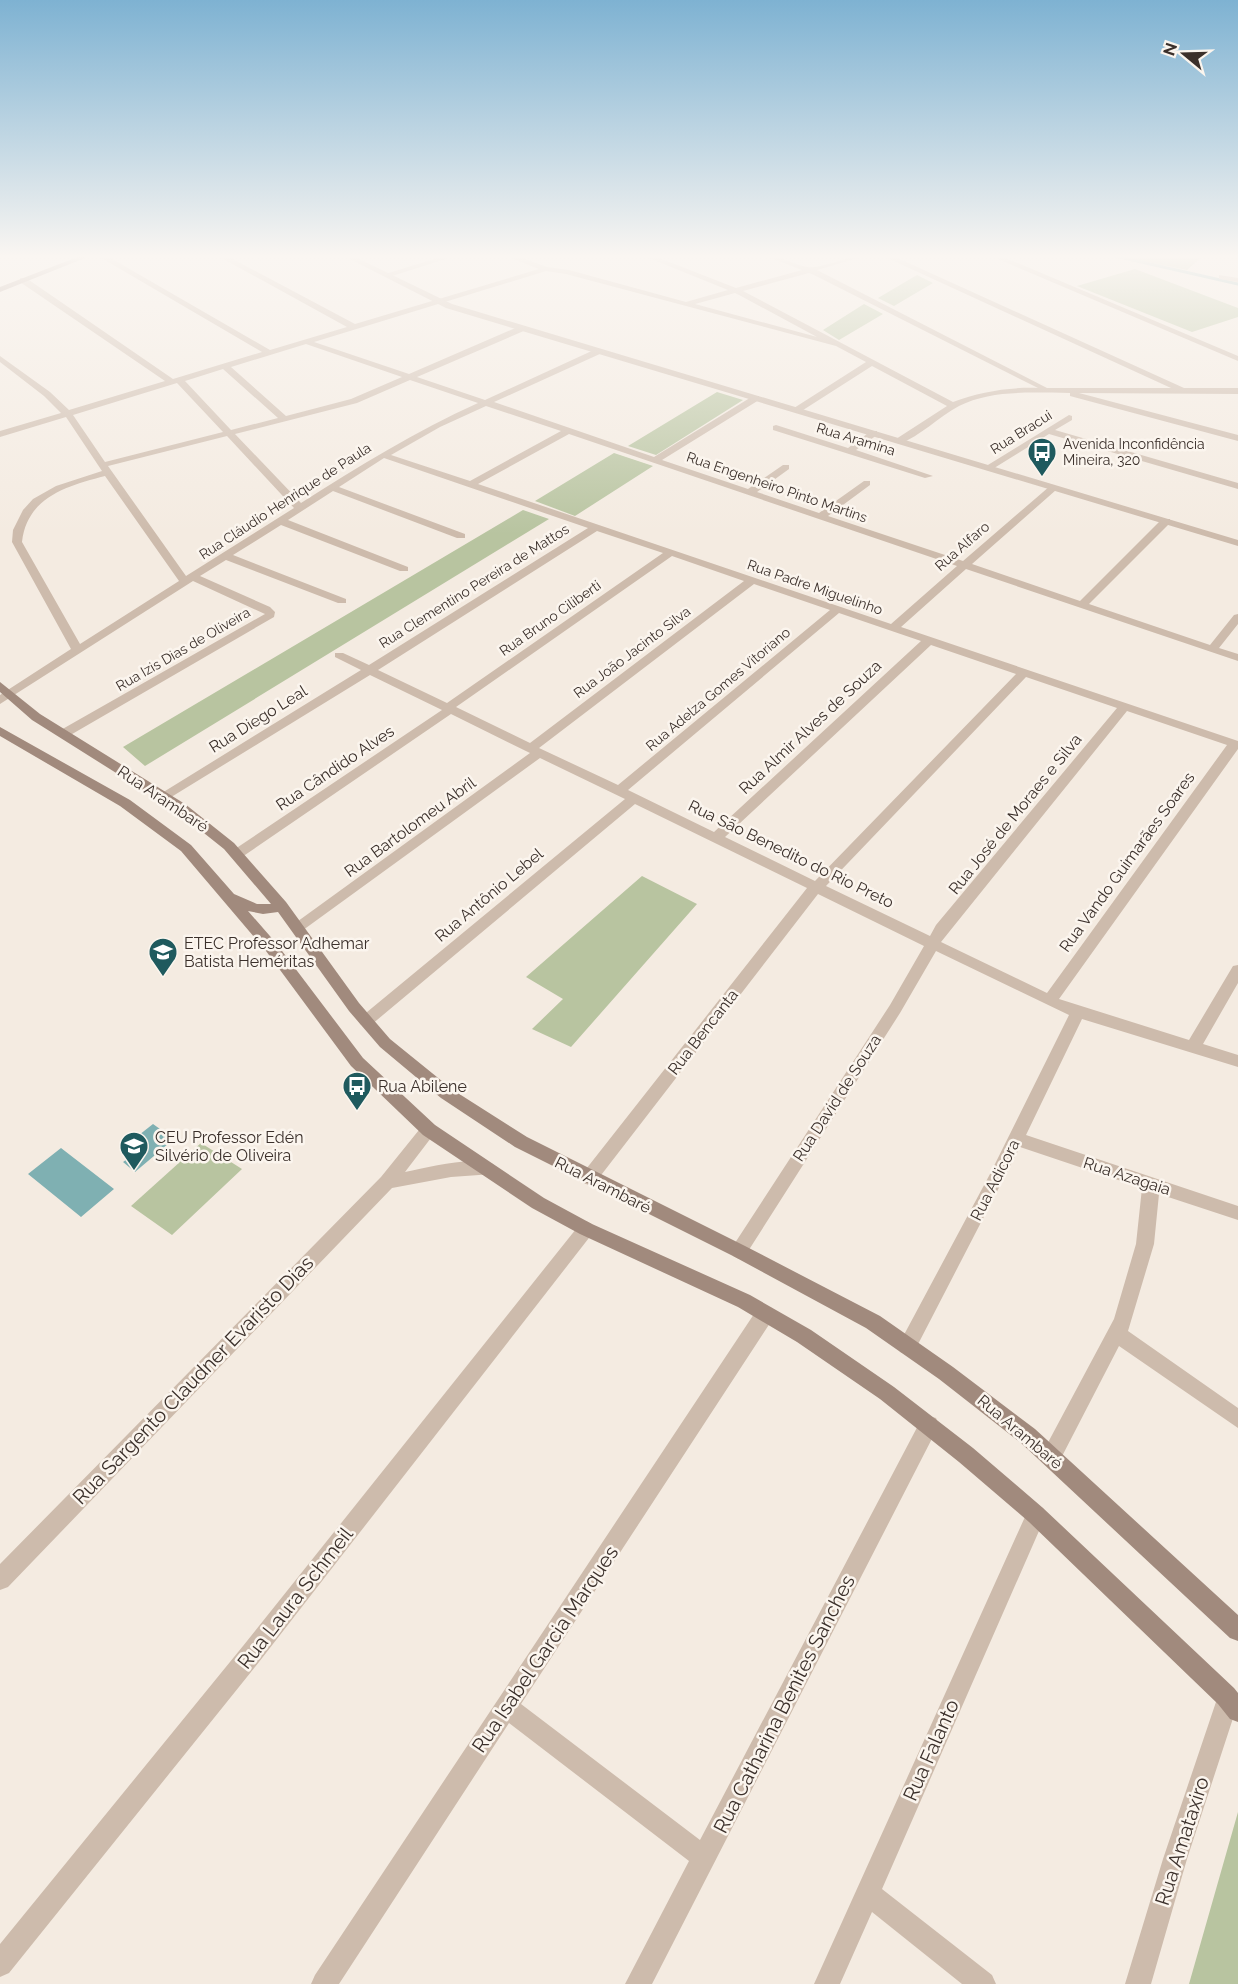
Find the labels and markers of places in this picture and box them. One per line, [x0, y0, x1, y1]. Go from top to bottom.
bus stop icon: Avenida Inconfidência Mineira, 320 [1026, 436, 1058, 478]
place label: Avenida Inconfidência Mineira, 320 [1063, 436, 1205, 468]
place label: ETEC Professor Adhemar Batista Heméritas [184, 934, 370, 971]
school or university icon: ETEC Professor Adhemar Batista Heméritas [147, 936, 179, 978]
bus stop icon: Rua Abilene [341, 1070, 373, 1112]
place label: Rua Abilene [378, 1077, 467, 1096]
place label: CEU Professor Edén Silvério de Oliveira [155, 1128, 303, 1165]
school or university icon: CEU Professor Edén Silvério de Oliveira [118, 1130, 150, 1172]

